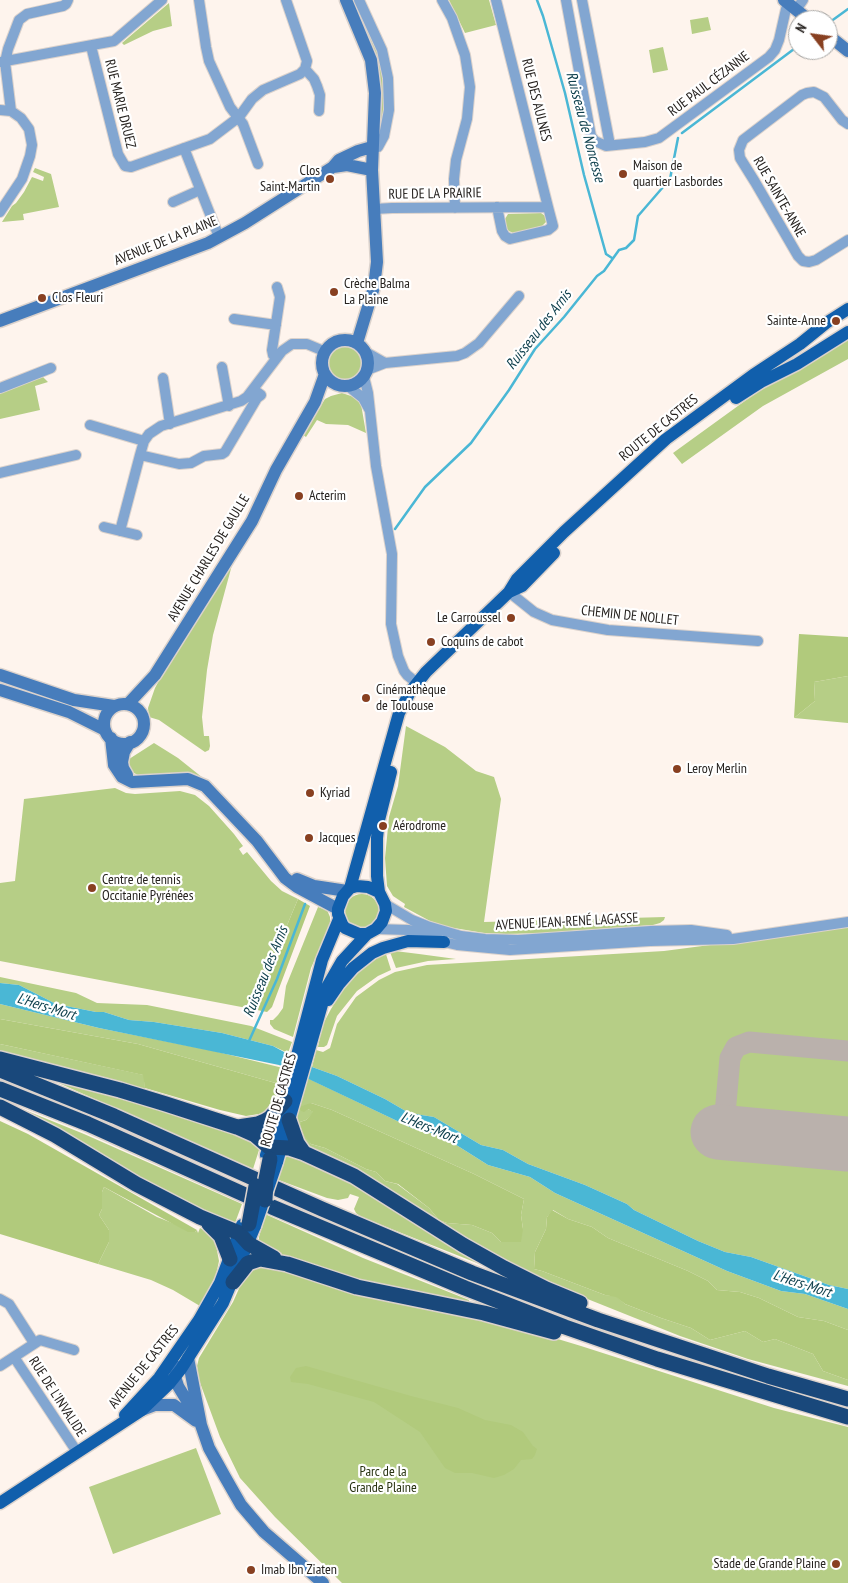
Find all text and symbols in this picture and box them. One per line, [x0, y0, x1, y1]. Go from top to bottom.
north arrow [788, 10, 838, 60]
text: N [791, 20, 811, 36]
street label: RUE PAUL CÉZANNE [665, 48, 753, 120]
street label: RUE DES AULNES [518, 57, 554, 143]
street label: RUE MARIE DRUEZ [101, 58, 139, 150]
water label: Ruisseau de Noncesse [562, 70, 608, 184]
street label: RUE SAINTE-ANNE [749, 154, 809, 240]
place label: Maison de quartier Lasbordes [633, 158, 723, 190]
place label: Clos Saint-Martin [260, 163, 320, 196]
marker: Maison de quartier Lasbordes [617, 168, 629, 180]
marker: Clos Saint-Martin [324, 173, 336, 185]
street label: RUE DE LA PRAIRIE [388, 185, 482, 203]
street label: AVENUE DE LA PLAINE [112, 213, 220, 269]
place label: Crèche Balma La Plaine [344, 276, 410, 308]
marker: Crèche Balma La Plaine [328, 286, 340, 298]
water label: Ruisseau des Arnis [502, 287, 576, 373]
place label: Clos Fleuri [52, 290, 103, 306]
marker: Clos Fleuri [36, 292, 48, 304]
place label: Sainte-Anne [767, 313, 826, 329]
marker: Sainte-Anne [830, 315, 842, 327]
street label: ROUTE DE CASTRES [616, 391, 702, 465]
place label: Acterim [309, 488, 346, 504]
marker: Acterim [293, 490, 305, 502]
street label: AVENUE CHARLES DE GAULLE [164, 491, 254, 625]
street label: CHEMIN DE NOLLET [580, 603, 680, 629]
place label: Le Carroussel [437, 610, 501, 626]
marker: Le Carroussel [505, 612, 517, 624]
place label: Coquins de cabot [441, 634, 523, 650]
marker: Coquins de cabot [425, 636, 437, 648]
place label: Cinémathèque de Toulouse [376, 682, 446, 714]
marker: Cinémathèque de Toulouse [360, 692, 372, 704]
place label: Leroy Merlin [687, 761, 747, 777]
marker: Leroy Merlin [671, 763, 683, 775]
place label: Kyriad [320, 785, 350, 801]
marker: Kyriad [304, 787, 316, 799]
place label: Aérodrome [393, 818, 446, 834]
marker: Aérodrome [377, 820, 389, 832]
place label: Jacques [319, 830, 355, 846]
marker: Jacques [303, 832, 315, 844]
place label: Centre de tennis Occitanie Pyrénées [102, 872, 193, 904]
marker: Centre de tennis Occitanie Pyrénées [86, 882, 98, 894]
street label: AVENUE JEAN-RENÉ LAGASSE [495, 910, 639, 934]
water label: Ruisseau des Arnis [240, 924, 292, 1020]
water label: L'Hers-Mort [15, 990, 77, 1024]
street label: ROUTE DE CASTRES [258, 1051, 300, 1149]
water label: L'Hers-Mort [398, 1108, 460, 1148]
water label: L'Hers-Mort [771, 1266, 833, 1302]
street label: AVENUE DE CASTRES [105, 1322, 183, 1412]
street label: RUE DE L'INVALIDE [25, 1354, 89, 1440]
park label: Parc de la Grande Plaine [349, 1464, 417, 1496]
place label: Stade de Grande Plaine [714, 1556, 826, 1572]
marker: Stade de Grande Plaine [830, 1558, 842, 1570]
place label: Imab Ibn Ziaten [261, 1562, 337, 1578]
marker: Imab Ibn Ziaten [245, 1564, 257, 1576]

